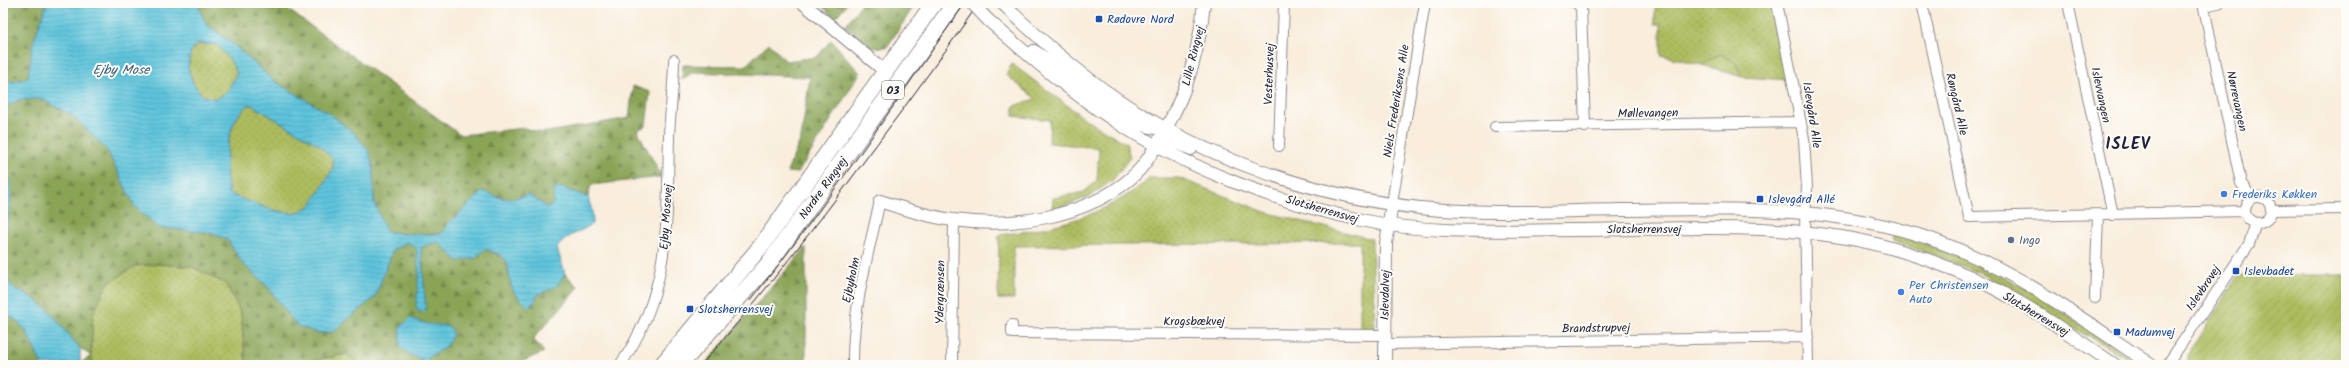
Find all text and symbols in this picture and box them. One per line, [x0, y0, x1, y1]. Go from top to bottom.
place label: Rødovre Nord [1107, 10, 1175, 29]
marker: Rødovre Nord [1094, 14, 1104, 24]
street label: Lille Ringvej [1177, 23, 1210, 88]
street label: Vesterhusvej [1259, 42, 1280, 105]
street label: Niels Frederiksens Alle [1378, 43, 1415, 159]
water label: Ejby Mose [93, 60, 150, 81]
street label: Islevvangen [2085, 65, 2116, 125]
street label: Nørrevangen [2221, 69, 2252, 133]
street label: Røngård Alle [1940, 71, 1973, 138]
road number: O3 [882, 81, 904, 99]
street label: Islevgård Alle [1797, 81, 1826, 150]
street label: Møllevangen [1617, 103, 1679, 124]
district label: ISLEV [2106, 132, 2151, 157]
street label: Nordre Ringvej [794, 152, 853, 223]
street label: Ejby Mosevej [655, 183, 678, 250]
place label: Frederiks Køkken [2232, 185, 2317, 204]
marker: Frederiks Køkken [2219, 189, 2229, 199]
street label: Slotsherrensvej [1283, 190, 1361, 229]
place label: Islevgård Allé [1768, 190, 1836, 209]
marker: Islevgård Allé [1755, 194, 1765, 204]
street label: Slotsherrensvej [1607, 220, 1682, 239]
place label: Ingo [2019, 231, 2040, 250]
marker: Ingo [2006, 235, 2016, 245]
street label: Ejbyholm [837, 255, 866, 305]
street label: Ydergrænsen [930, 260, 951, 324]
street label: Islevbrovej [2181, 261, 2226, 315]
place label: Islevbadet [2244, 262, 2295, 281]
marker: Islevbadet [2231, 266, 2241, 276]
street label: Islevdalvej [1376, 269, 1395, 320]
place label: Per Christensen Auto [1909, 276, 1989, 309]
marker: Per Christensen Auto [1896, 287, 1906, 297]
street label: Slotsherrensvej [1999, 287, 2073, 342]
place label: Slotsherrensvej [698, 300, 774, 319]
marker: Slotsherrensvej [685, 304, 695, 314]
street label: Krogsbækvej [1163, 312, 1226, 331]
street label: Brandstrupvej [1562, 318, 1631, 339]
place label: Madumvej [2125, 323, 2176, 342]
marker: Madumvej [2112, 327, 2122, 337]

